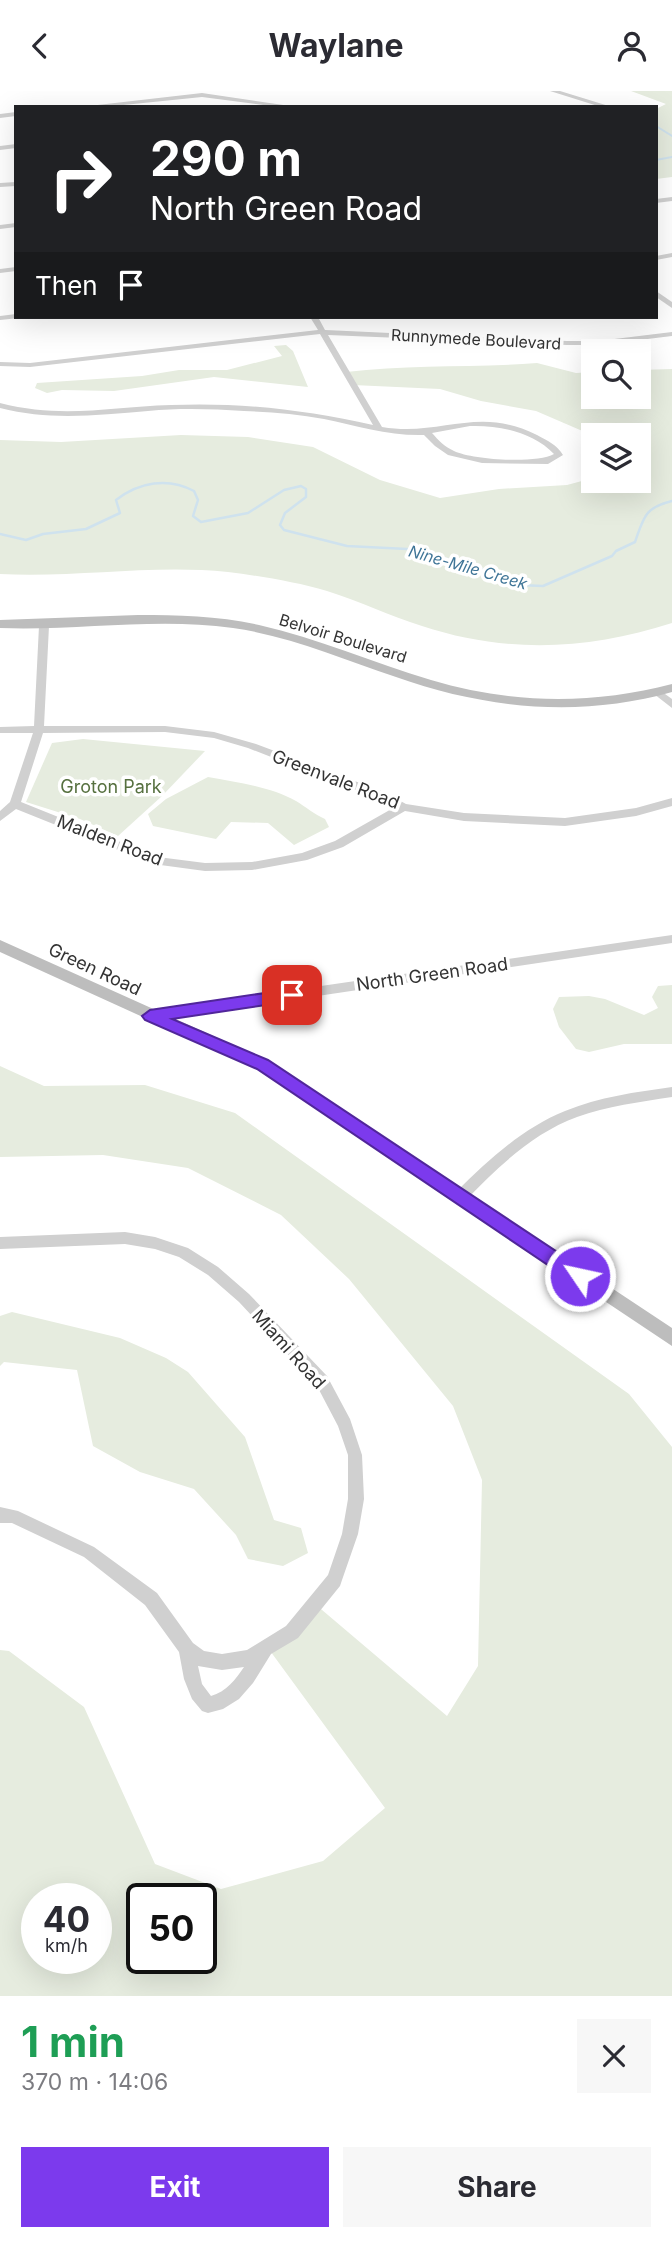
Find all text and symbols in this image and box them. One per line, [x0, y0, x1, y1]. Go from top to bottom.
text: Waylane [269, 26, 403, 65]
icon: back [21, 27, 59, 65]
icon: person [613, 27, 651, 65]
text: 290 m [150, 129, 302, 188]
icon: right [35, 133, 126, 224]
text: North Green Road [150, 189, 422, 228]
icon: arrive [112, 266, 150, 304]
text: Then [35, 270, 98, 301]
street label: Runnymede Boulevard [390, 325, 562, 353]
map controls [581, 339, 651, 493]
button: search [581, 339, 651, 409]
button: layers [581, 423, 651, 493]
water label: Nine-Mile Creek [406, 540, 530, 594]
street label: Belvoir Boulevard [277, 609, 409, 667]
street label: Greenvale Road [269, 745, 403, 813]
park label: Groton Park [60, 776, 162, 797]
street label: Malden Road [54, 810, 166, 870]
street label: Green Road [45, 938, 145, 1000]
street label: North Green Road [355, 953, 509, 995]
pin [262, 965, 322, 1025]
icon: arrive [273, 976, 311, 1014]
position arrow [543, 1239, 617, 1313]
street label: Miami Road [248, 1305, 330, 1393]
speed limit sign: 50 [126, 1883, 217, 1974]
text: 40 [43, 1898, 90, 1940]
text: km/h [45, 1935, 88, 1956]
text: 1 min [21, 2016, 125, 2067]
button: close [577, 2019, 651, 2093]
text: 370 m · 14:06 [21, 2068, 168, 2096]
button: Exit [21, 2147, 329, 2227]
button: Share [343, 2147, 651, 2227]

